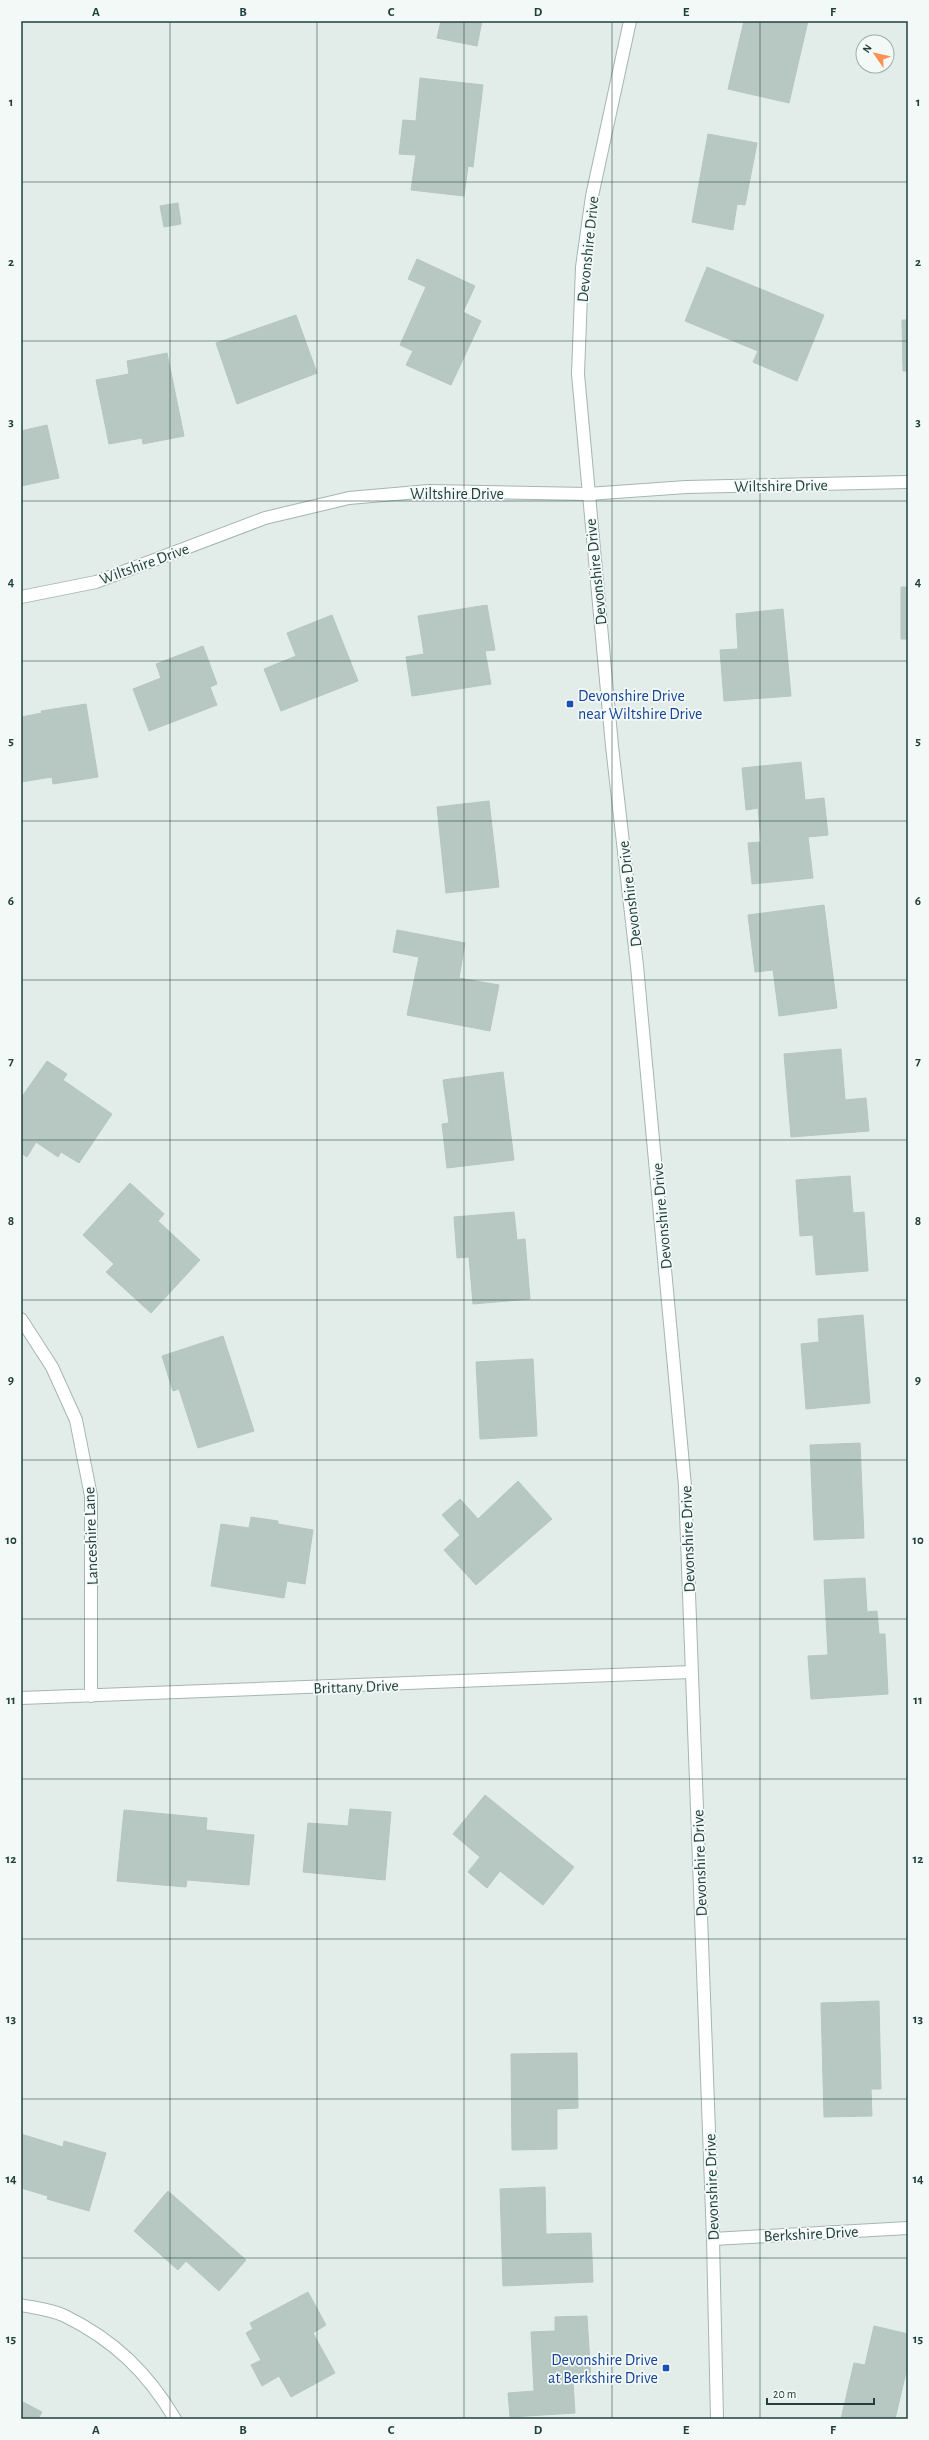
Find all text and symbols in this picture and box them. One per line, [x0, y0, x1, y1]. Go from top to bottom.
text: A [92, 6, 100, 19]
text: B [239, 6, 247, 19]
text: C [388, 6, 395, 19]
text: D [534, 6, 543, 19]
text: E [683, 6, 690, 19]
text: F [830, 6, 837, 19]
north arrow [855, 34, 895, 74]
text: N [860, 42, 874, 55]
text: 1 [9, 96, 13, 109]
text: 1 [916, 96, 920, 109]
street label: Devonshire Drive [574, 195, 602, 303]
text: 2 [8, 256, 14, 269]
text: 2 [915, 256, 921, 269]
text: 3 [8, 416, 14, 429]
text: 3 [915, 416, 921, 429]
street label: Wiltshire Drive [734, 477, 828, 495]
street label: Wiltshire Drive [410, 486, 504, 502]
street label: Devonshire Drive [582, 518, 610, 626]
street label: Wiltshire Drive [98, 540, 191, 587]
text: 4 [8, 576, 15, 589]
text: 4 [915, 576, 922, 589]
place label: Devonshire Drive near Wiltshire Drive [578, 688, 702, 722]
marker: Devonshire Drive near Wiltshire Drive [565, 699, 575, 709]
text: 5 [8, 735, 14, 748]
text: 5 [915, 735, 921, 748]
street label: Devonshire Drive [616, 840, 644, 948]
text: 6 [8, 895, 14, 908]
text: 6 [915, 895, 921, 908]
text: 7 [8, 1055, 14, 1068]
text: 7 [915, 1055, 921, 1068]
street label: Devonshire Drive [649, 1162, 675, 1270]
text: 8 [8, 1215, 14, 1228]
text: 8 [915, 1215, 921, 1228]
text: 9 [8, 1374, 14, 1387]
text: 9 [915, 1374, 921, 1387]
street label: Devonshire Drive [678, 1485, 698, 1593]
street label: Lanceshire Lane [81, 1486, 101, 1585]
text: 10 [5, 1534, 17, 1547]
text: 10 [912, 1534, 924, 1547]
street label: Brittany Drive [313, 1678, 399, 1697]
text: 11 [6, 1694, 16, 1707]
text: 11 [913, 1694, 923, 1707]
street label: Devonshire Drive [690, 1809, 710, 1917]
text: 12 [6, 1853, 16, 1866]
text: 12 [913, 1853, 923, 1866]
text: 13 [6, 2013, 17, 2026]
text: 13 [913, 2013, 924, 2026]
street label: Devonshire Drive [702, 2133, 722, 2241]
text: 14 [5, 2173, 17, 2186]
text: 14 [912, 2173, 924, 2186]
street label: Berkshire Drive [763, 2224, 859, 2244]
text: 15 [6, 2333, 17, 2346]
text: 15 [913, 2333, 924, 2346]
place label: Devonshire Drive at Berkshire Drive [548, 2352, 658, 2386]
marker: Devonshire Drive at Berkshire Drive [661, 2363, 671, 2373]
scale bar [767, 2380, 874, 2406]
text: 20 m [773, 2388, 796, 2400]
text: A [92, 2424, 100, 2437]
text: B [239, 2424, 247, 2437]
text: C [388, 2424, 395, 2437]
text: D [534, 2424, 543, 2437]
text: E [683, 2424, 690, 2437]
text: F [830, 2424, 837, 2437]

